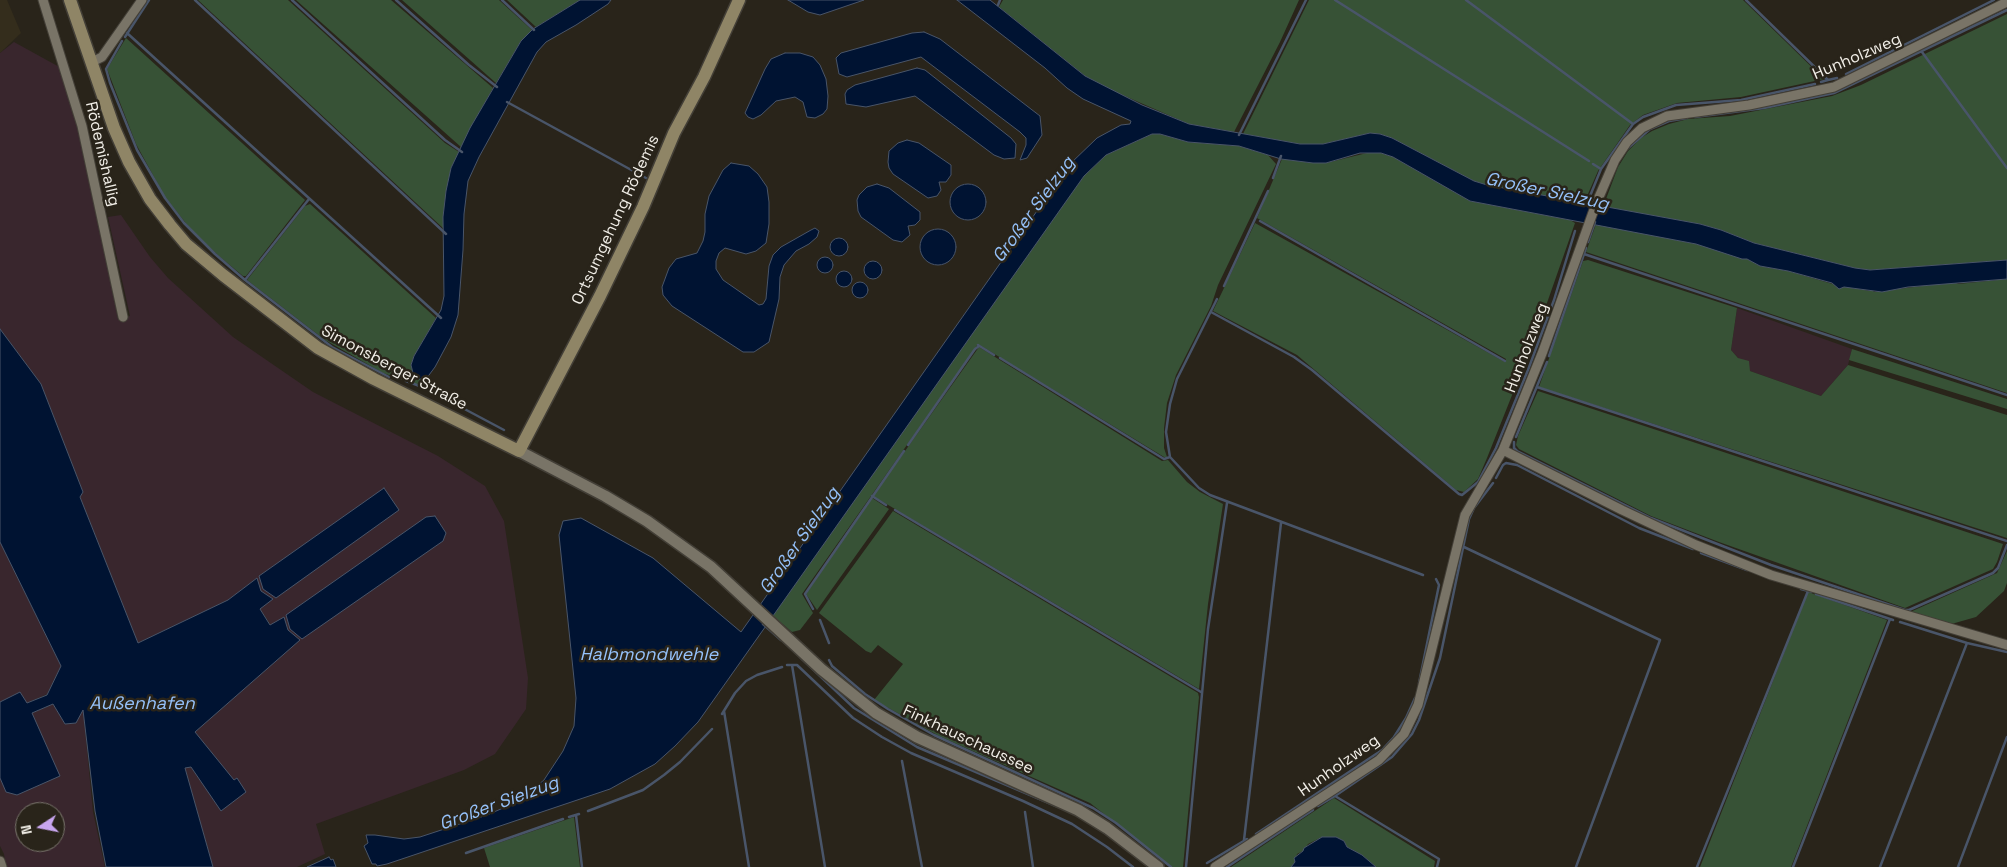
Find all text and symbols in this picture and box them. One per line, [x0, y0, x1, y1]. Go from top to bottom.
street label: Hunholzweg [1810, 30, 1904, 84]
street label: Rödemishallig [81, 100, 123, 208]
street label: Ortsumgehung Rödemis [568, 132, 664, 308]
water label: Großer Sielzug [988, 153, 1080, 267]
water label: Großer Sielzug [1483, 168, 1611, 216]
street label: Hunholzweg [1501, 300, 1553, 396]
street label: Simonsberger Straße [318, 321, 470, 415]
water label: Großer Sielzug [755, 483, 845, 599]
water label: Halbmondwehle [580, 644, 718, 666]
water label: Außenhafen [89, 693, 195, 715]
street label: Finkhauschaussee [900, 701, 1036, 779]
street label: Hunholzweg [1295, 731, 1383, 801]
water label: Großer Sielzug [436, 772, 562, 836]
north arrow [15, 802, 65, 852]
text: N [17, 823, 36, 836]

